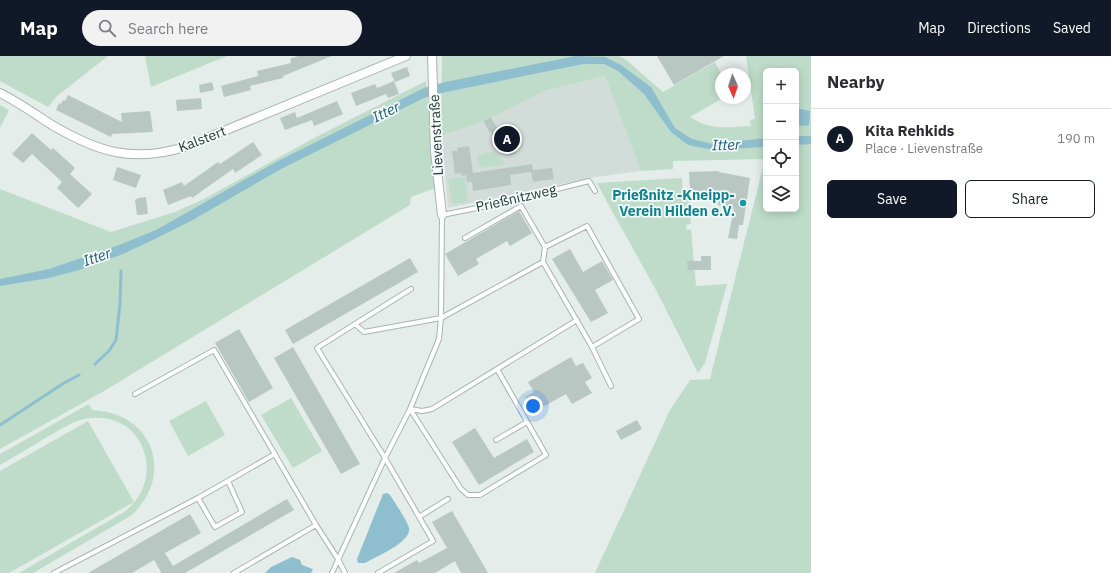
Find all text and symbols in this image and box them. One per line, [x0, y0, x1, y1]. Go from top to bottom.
search box [82, 10, 362, 46]
text: Map [20, 16, 58, 40]
icon: search [96, 17, 118, 39]
text: Search here [128, 19, 208, 38]
text: Map [918, 19, 945, 37]
text: Directions [967, 19, 1031, 37]
text: Saved [1053, 19, 1091, 37]
north arrow [715, 68, 751, 104]
map controls [763, 68, 799, 212]
button: + [763, 68, 799, 104]
text: Nearby [827, 71, 885, 93]
street label: Lievenstraße [425, 94, 447, 176]
water label: Itter [369, 97, 403, 126]
button: − [763, 104, 799, 140]
text: Kita Rehkids [865, 121, 954, 140]
street label: Kalstert [176, 122, 228, 156]
pin: A [494, 124, 520, 154]
text: A [836, 130, 844, 147]
text: 190 m [1057, 130, 1095, 147]
water label: Itter [712, 135, 741, 154]
button: locate [763, 140, 799, 176]
text: Place · Lievenstraße [865, 140, 983, 157]
button: layers [763, 176, 799, 212]
street label: Prießnitzweg [474, 180, 559, 216]
button: Save [827, 180, 957, 218]
button: Share [965, 180, 1095, 218]
place label: Prießnitz -Kneipp- Verein Hilden e.V. [612, 186, 735, 220]
marker: Prießnitz -Kneipp- Verein Hilden e.V. [738, 198, 748, 208]
water label: Itter [80, 243, 114, 270]
your location [523, 396, 543, 416]

